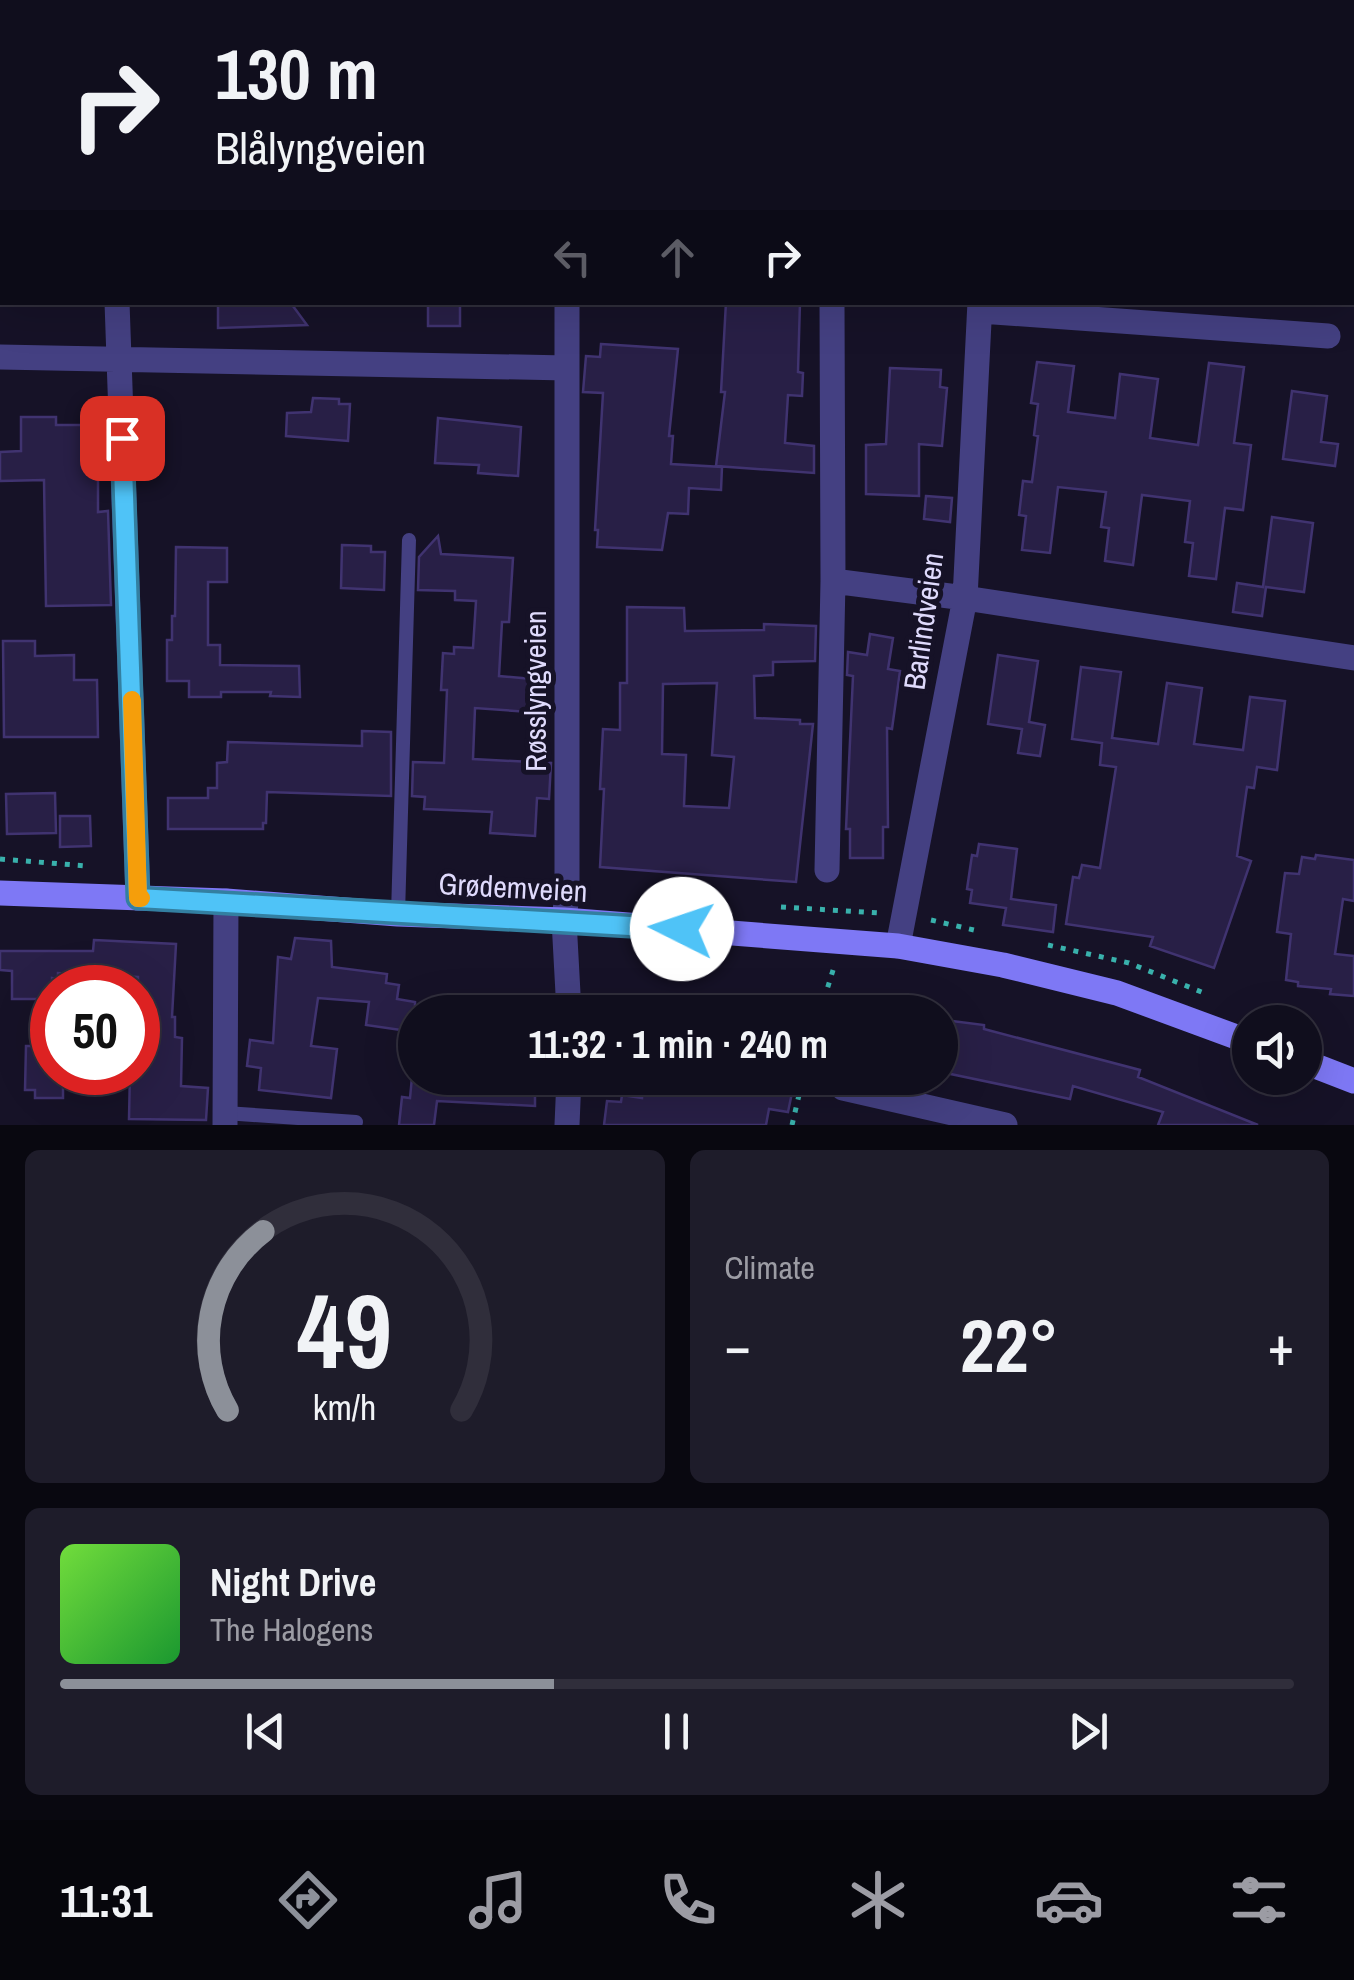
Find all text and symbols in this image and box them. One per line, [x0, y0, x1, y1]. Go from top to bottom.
text: 130 m [215, 27, 378, 121]
icon: right [50, 40, 180, 170]
text: Blålyngveien [215, 117, 426, 178]
icon: left [545, 230, 600, 285]
icon: ahead [650, 230, 705, 285]
icon: right [755, 230, 810, 285]
pin [80, 396, 165, 481]
icon: arrive [95, 411, 150, 466]
street label: Barlindveien [894, 550, 952, 692]
street label: Røsslyngveien [515, 610, 555, 772]
street label: Grødemveien [438, 863, 588, 911]
position arrow [630, 877, 734, 981]
speed limit sign: 50 [30, 965, 160, 1095]
map controls [1232, 1005, 1322, 1095]
button: sound [1232, 1005, 1322, 1095]
text: 11:32 · 1 min · 240 m [528, 1019, 828, 1070]
text: Climate [725, 1246, 815, 1289]
text: 49 [297, 1260, 392, 1400]
text: 22° [960, 1294, 1058, 1395]
text: − [725, 1308, 751, 1382]
text: + [1268, 1308, 1294, 1382]
text: km/h [313, 1383, 377, 1431]
text: Night Drive [210, 1557, 376, 1608]
text: The Halogens [210, 1608, 373, 1651]
icon: previous [238, 1704, 293, 1759]
icon: pause [649, 1704, 704, 1759]
icon: next [1061, 1704, 1116, 1759]
icon: directions [273, 1865, 343, 1935]
icon: music [463, 1865, 533, 1935]
icon: phone [653, 1865, 723, 1935]
icon: climate [843, 1865, 913, 1935]
icon: car [1034, 1865, 1104, 1935]
icon: filters [1224, 1865, 1294, 1935]
text: 11:31 [60, 1870, 152, 1931]

